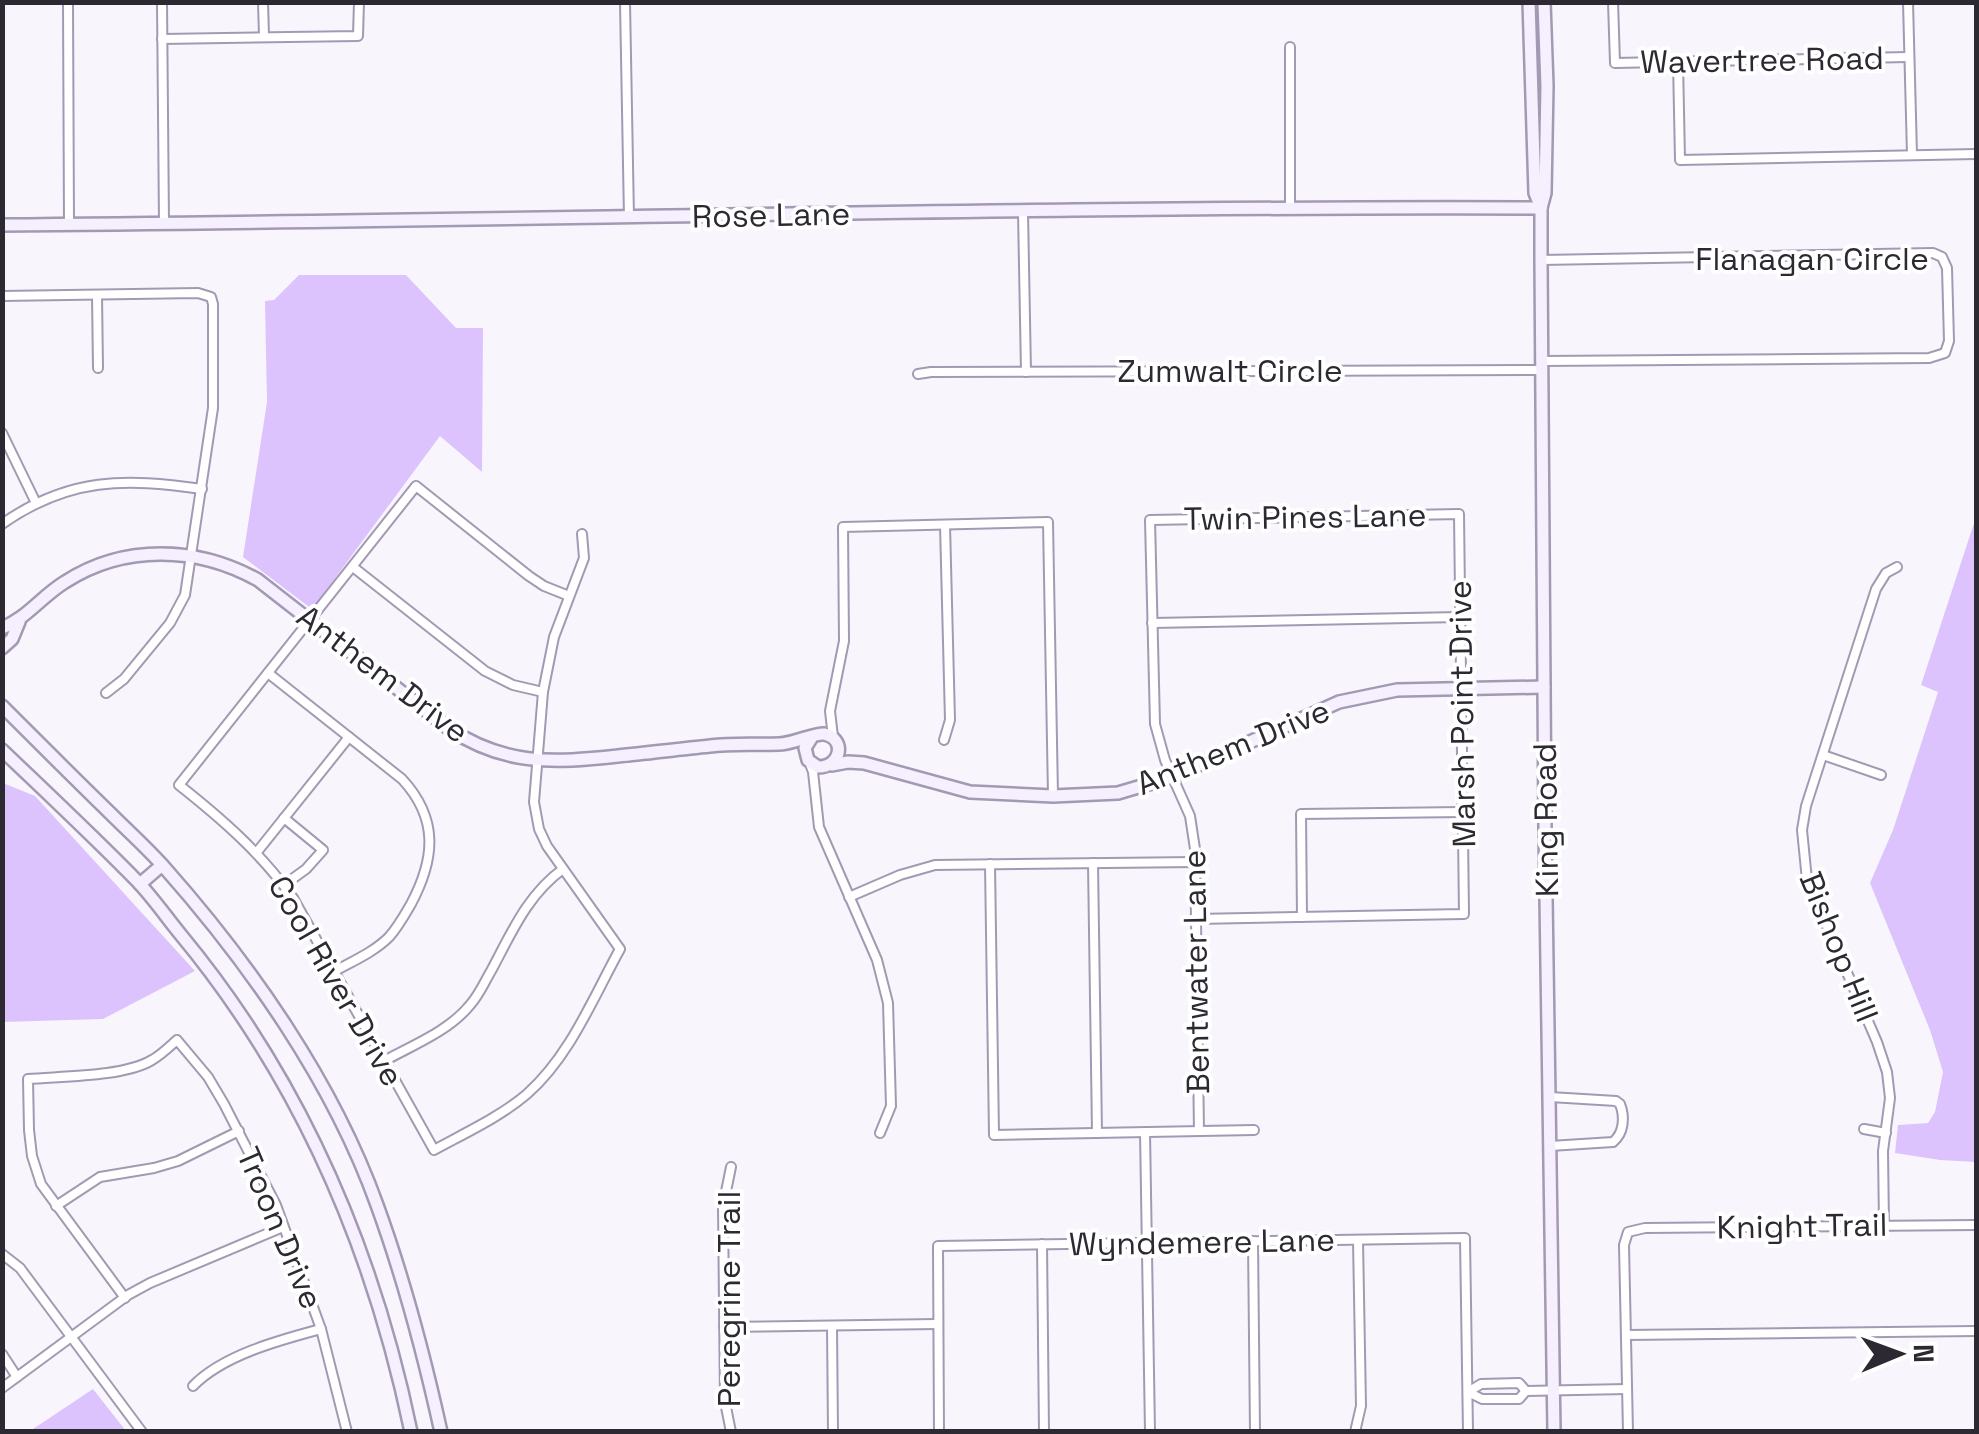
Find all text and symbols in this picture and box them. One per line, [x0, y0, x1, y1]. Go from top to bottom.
street label: Wavertree Road [1640, 38, 1884, 82]
street label: Rose Lane [691, 194, 851, 236]
street label: Flanagan Circle [1695, 239, 1929, 279]
street label: Zumwalt Circle [1117, 351, 1343, 391]
street label: Twin Pines Lane [1183, 495, 1427, 539]
street label: Marsh Point Drive [1440, 580, 1484, 848]
street label: Anthem Drive [289, 596, 477, 752]
street label: Anthem Drive [1130, 690, 1336, 804]
street label: King Road [1525, 743, 1567, 897]
street label: Bentwater Lane [1174, 849, 1218, 1095]
street label: Bishop Hill [1791, 866, 1887, 1028]
street label: Cool River Drive [260, 869, 412, 1093]
street label: Troon Drive [228, 1141, 332, 1315]
street label: Peregrine Trail [709, 1191, 749, 1407]
street label: Knight Trail [1716, 1205, 1888, 1247]
street label: Wyndemere Lane [1069, 1220, 1335, 1264]
north arrow [1849, 1304, 1949, 1404]
text: N [1906, 1344, 1942, 1363]

